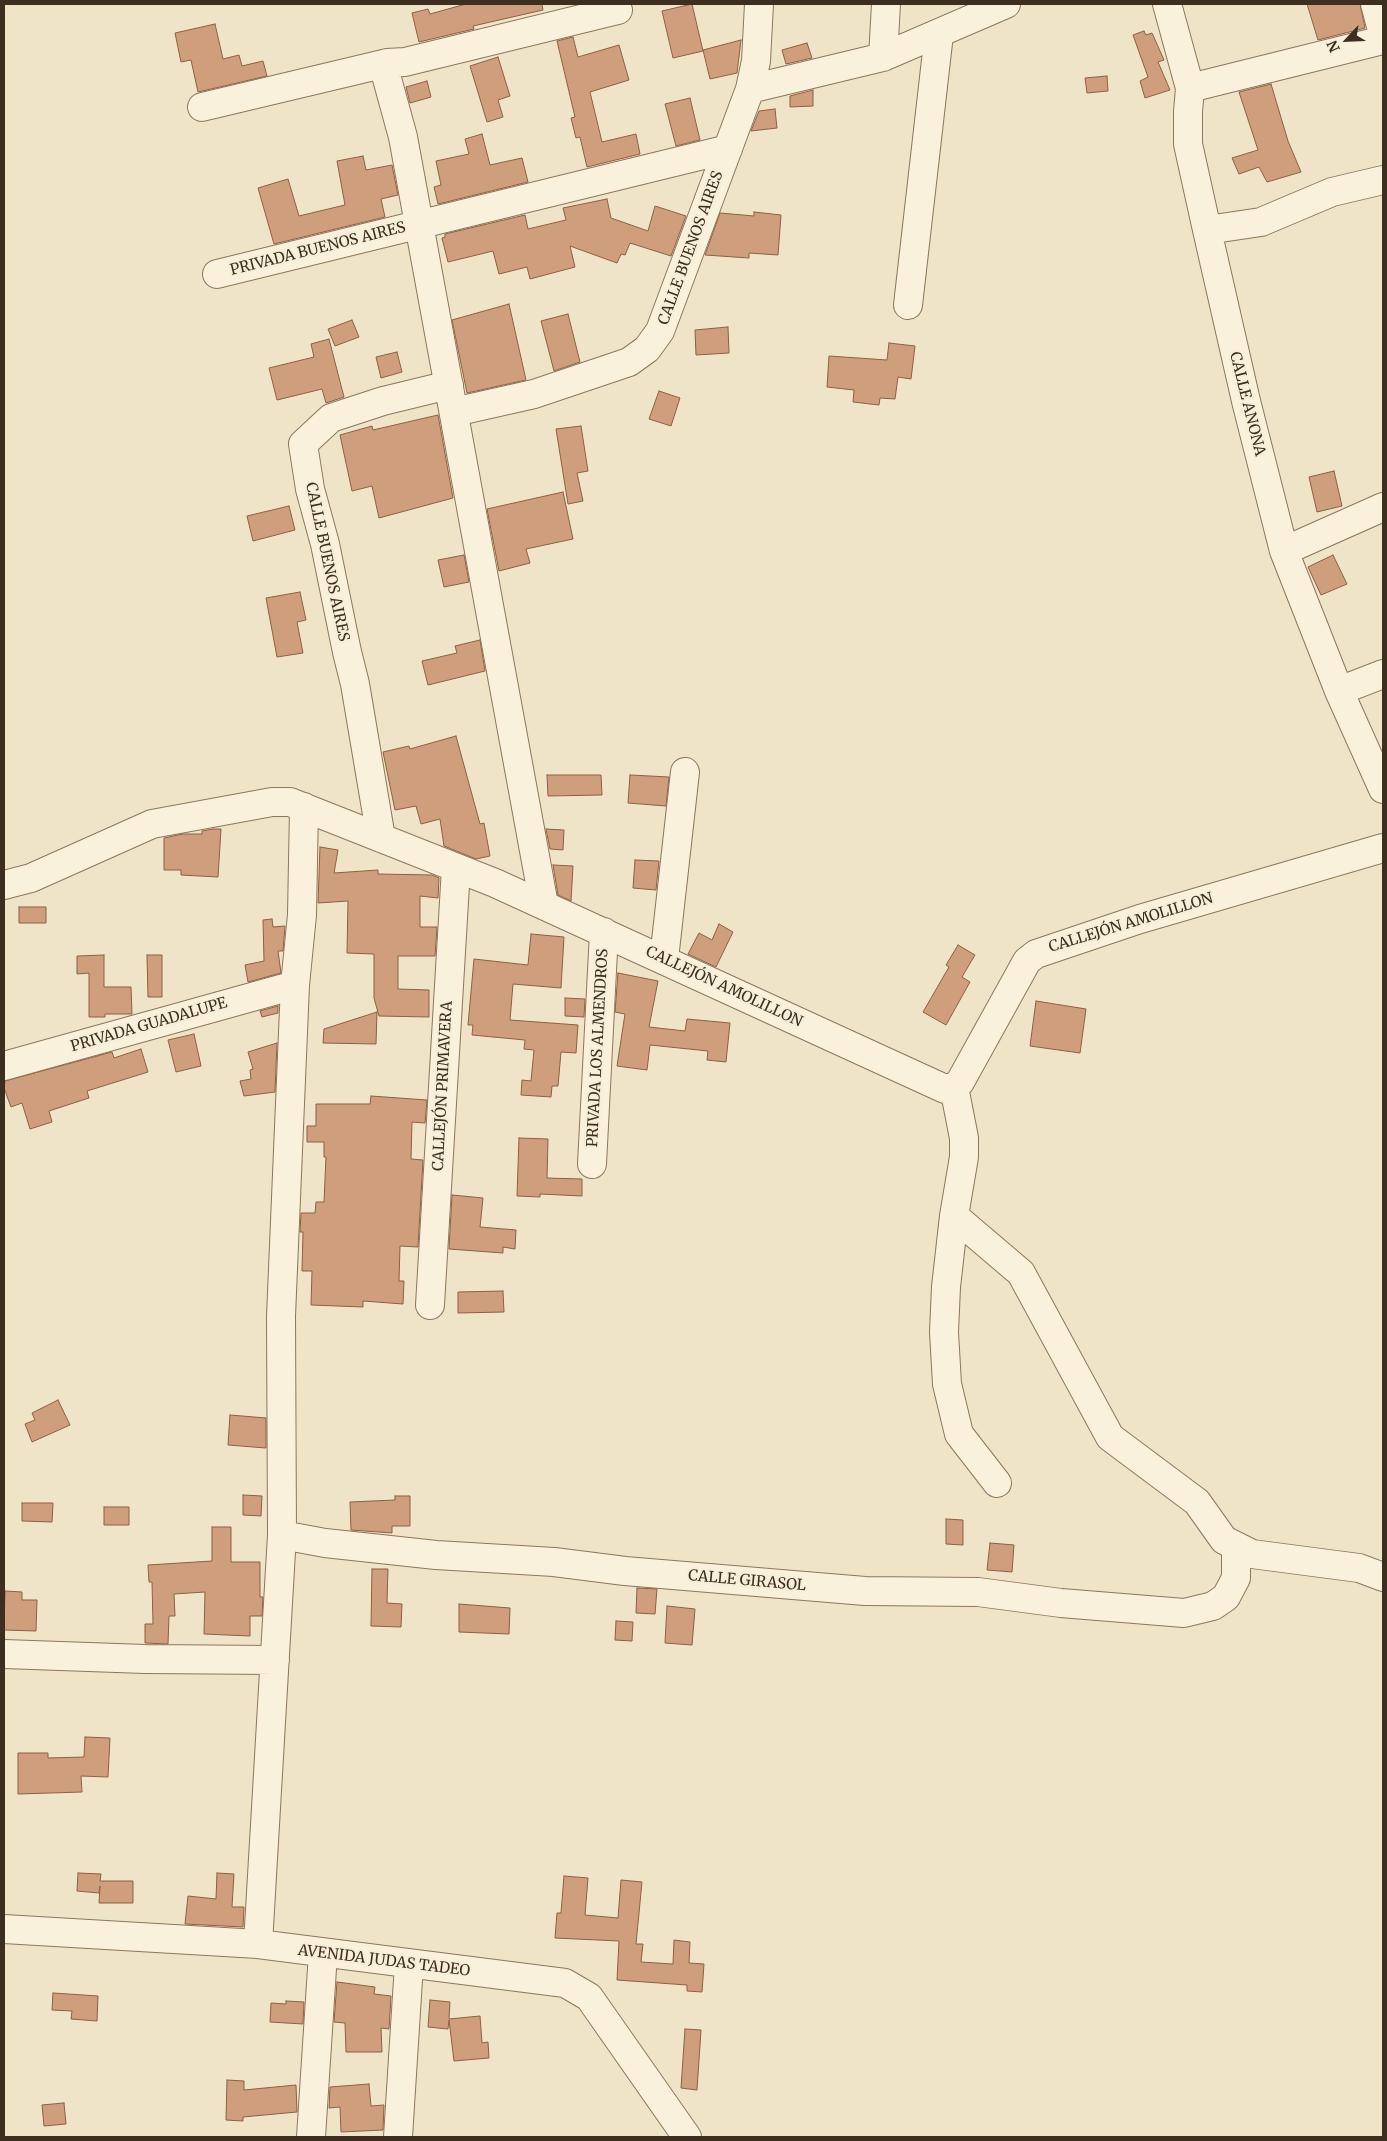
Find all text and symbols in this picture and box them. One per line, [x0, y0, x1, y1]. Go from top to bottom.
north arrow [1322, 15, 1372, 65]
text: N [1323, 38, 1344, 55]
street label: CALLE BUENOS AIRES [655, 169, 727, 327]
street label: PRIVADA BUENOS AIRES [228, 218, 408, 280]
street label: CALLE ANONA [1225, 350, 1269, 458]
street label: CALLE BUENOS AIRES [301, 481, 353, 643]
street label: CALLEJÓN AMOLILLON [1047, 889, 1215, 957]
street label: CALLEJÓN AMOLILLON [643, 943, 805, 1031]
street label: PRIVADA LOS ALMENDROS [584, 948, 612, 1148]
street label: PRIVADA GUADALUPE [69, 994, 229, 1056]
street label: CALLEJÓN PRIMAVERA [430, 1001, 456, 1171]
street label: CALLE GIRASOL [687, 1567, 807, 1595]
street label: AVENIDA JUDAS TADEO [297, 1942, 471, 1980]

